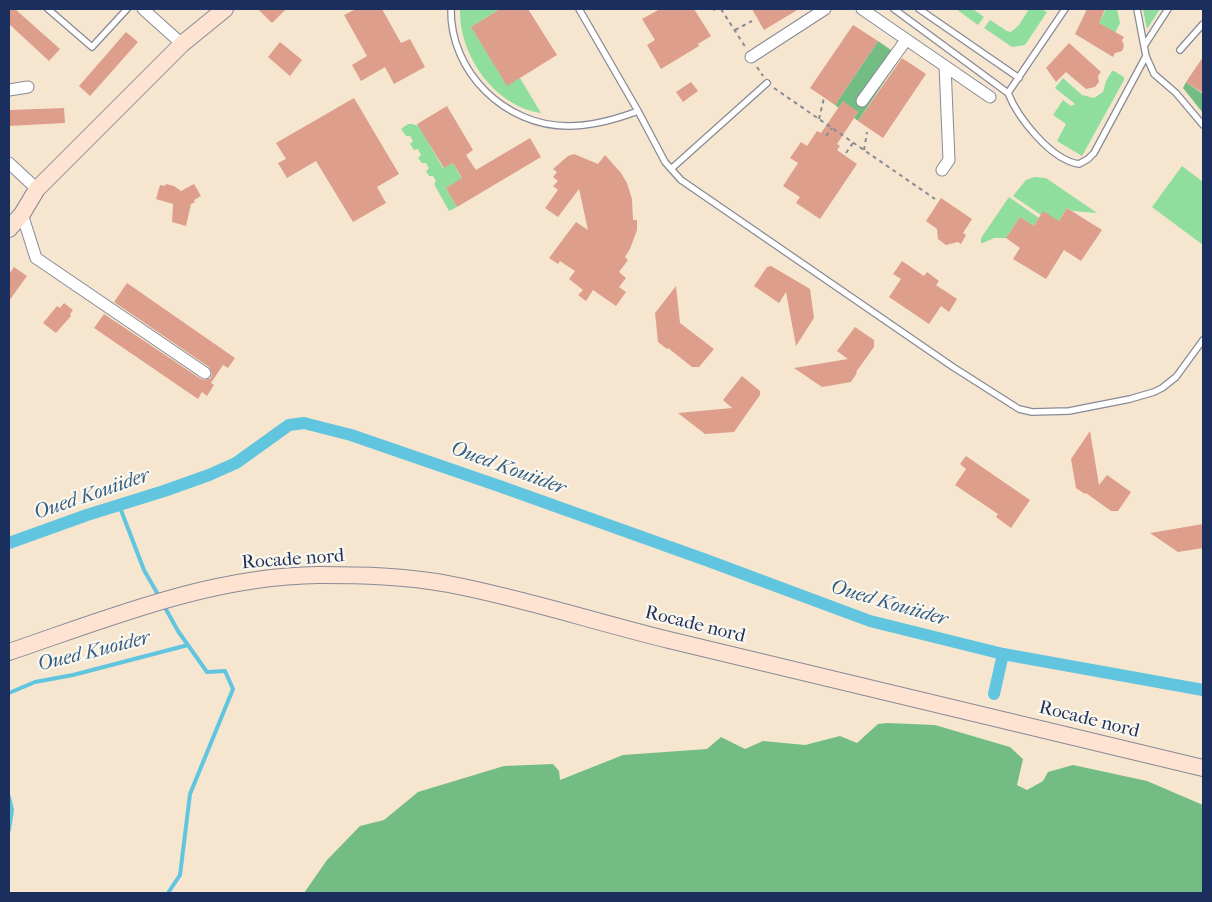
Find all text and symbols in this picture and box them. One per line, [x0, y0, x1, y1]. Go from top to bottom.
water label: Oued Kouiider [447, 437, 569, 501]
water label: Oued Kouiider [31, 464, 153, 526]
street label: Rocade nord [241, 545, 345, 575]
water label: Oued Kouiider [828, 576, 950, 632]
street label: Rocade nord [642, 602, 748, 648]
water label: Oued Kuoider [35, 626, 153, 678]
street label: Rocade nord [1036, 697, 1142, 743]

